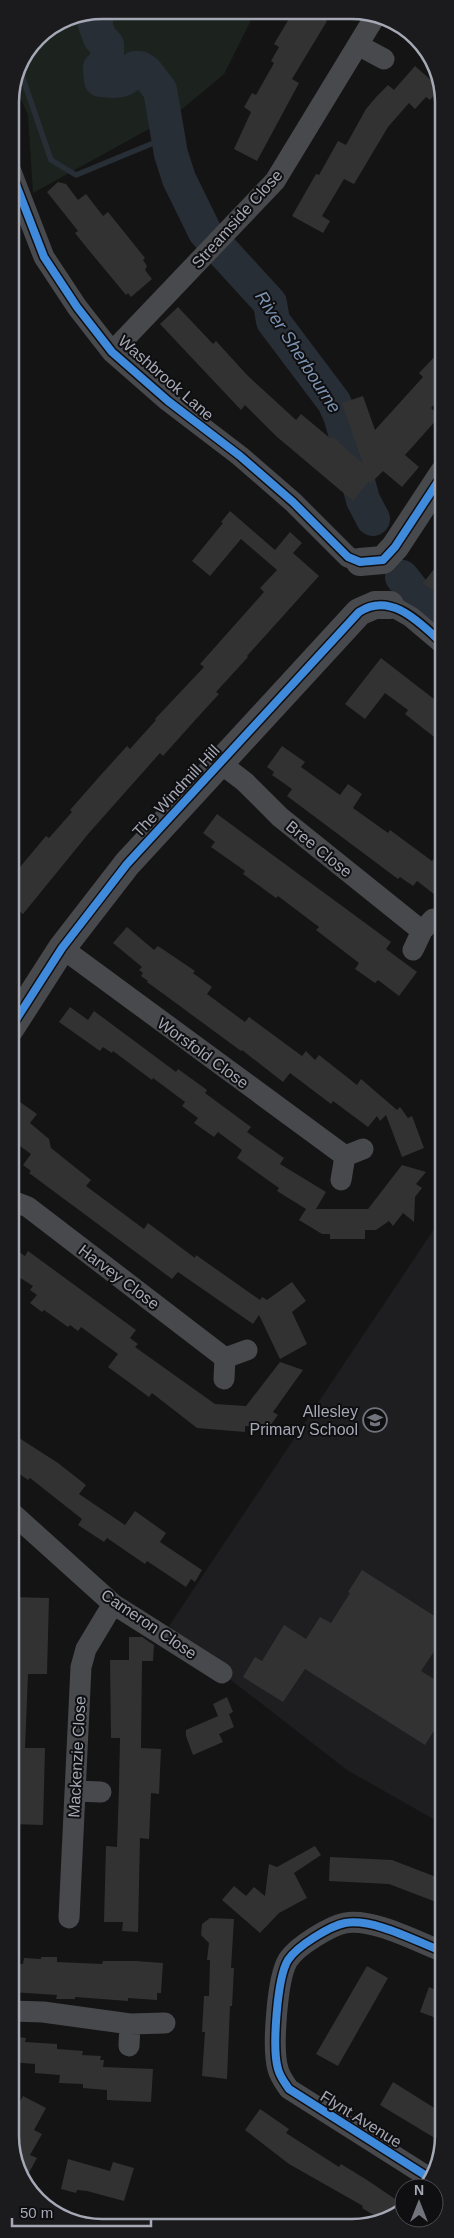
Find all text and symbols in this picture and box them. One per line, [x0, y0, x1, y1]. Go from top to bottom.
street label: Streamside Close [188, 166, 286, 272]
water label: River Sherbourne [251, 287, 345, 417]
street label: Washbrook Lane [115, 332, 217, 424]
street label: The Windmill Hill [129, 742, 223, 840]
street label: Bree Close [283, 817, 355, 881]
street label: Worsfold Close [154, 1014, 252, 1092]
street label: Harvey Close [76, 1241, 163, 1313]
place label: Allesley Primary School [250, 1403, 358, 1438]
school or university icon: Allesley Primary School [362, 1407, 388, 1433]
street label: Cameron Close [98, 1586, 200, 1662]
street label: Mackenzie Close [65, 1696, 89, 1818]
street label: Flynt Avenue [317, 2087, 405, 2151]
north arrow [394, 2178, 444, 2228]
text: N [414, 2182, 424, 2198]
scale bar [12, 2196, 151, 2228]
text: 50 m [20, 2204, 53, 2221]

